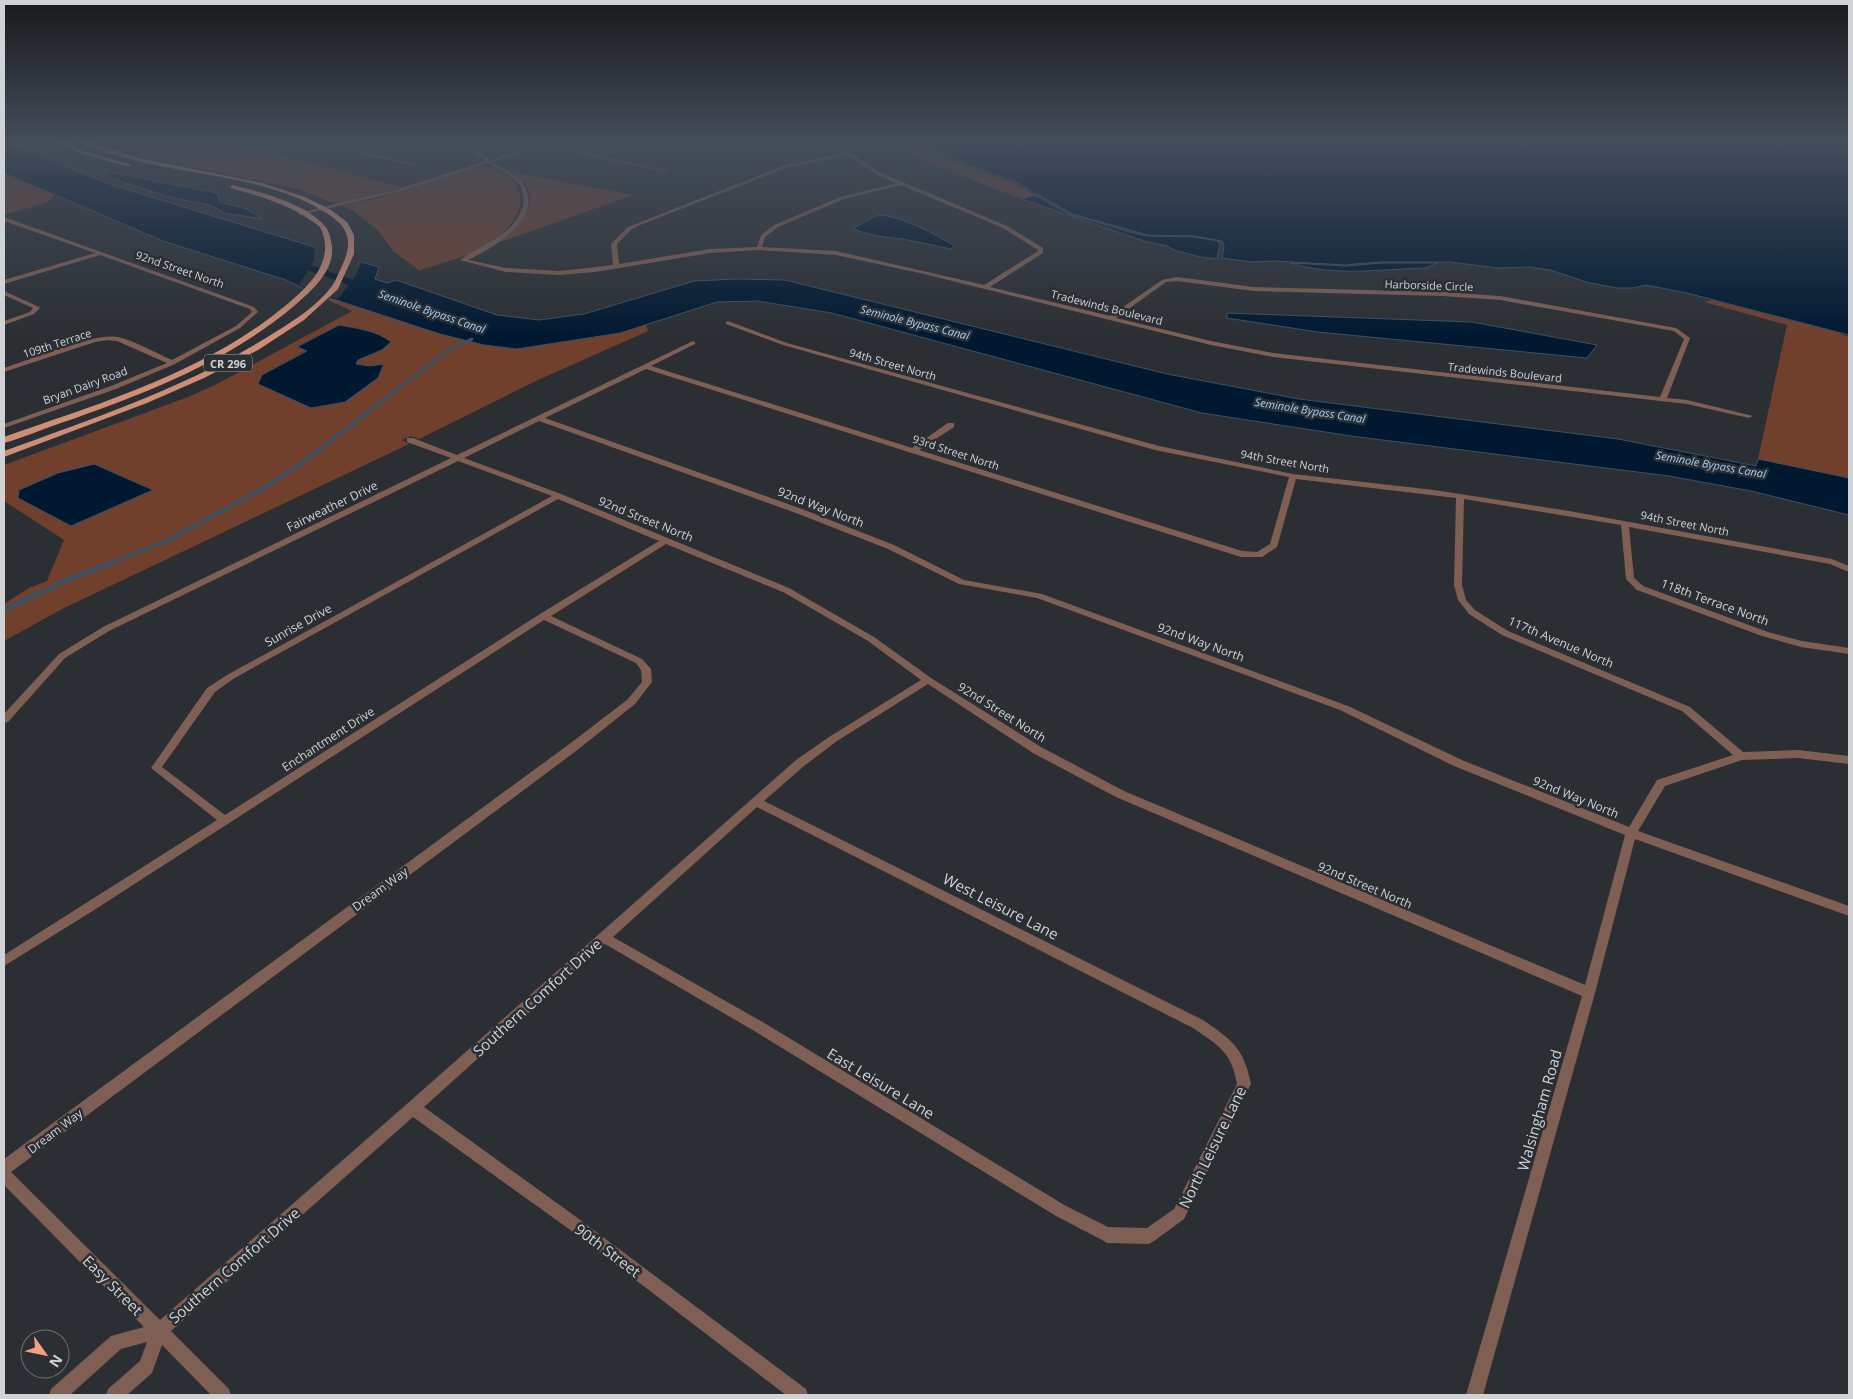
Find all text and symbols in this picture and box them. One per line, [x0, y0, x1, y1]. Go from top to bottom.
street label: 92nd Street North [134, 247, 226, 291]
street label: Harborside Circle [1384, 276, 1474, 294]
water label: Seminole Bypass Canal [377, 286, 487, 336]
street label: Tradewinds Boulevard [1050, 286, 1164, 328]
water label: Seminole Bypass Canal [859, 301, 971, 343]
street label: 109th Terrace [21, 325, 93, 361]
street label: 94th Street North [848, 344, 938, 384]
road number: CR 296 [204, 354, 252, 372]
street label: Tradewinds Boulevard [1447, 359, 1563, 385]
street label: Bryan Dairy Road [41, 363, 129, 407]
water label: Seminole Bypass Canal [1254, 394, 1367, 426]
street label: 93rd Street North [911, 431, 1001, 473]
street label: 94th Street North [1240, 446, 1330, 476]
water label: Seminole Bypass Canal [1655, 447, 1767, 481]
street label: Fairweather Drive [284, 476, 381, 535]
street label: 92nd Way North [775, 483, 867, 531]
street label: 92nd Street North [596, 492, 696, 546]
street label: 94th Street North [1640, 507, 1730, 539]
street label: 118th Terrace North [1659, 575, 1771, 629]
street label: Sunrise Drive [261, 599, 335, 650]
street label: 117th Avenue North [1506, 612, 1616, 672]
street label: 92nd Way North [1155, 618, 1247, 666]
street label: 92nd Street North [955, 678, 1049, 746]
street label: Enchantment Drive [278, 702, 378, 775]
street label: 92nd Way North [1531, 772, 1621, 822]
street label: 92nd Street North [1315, 857, 1415, 913]
street label: Dream Way [349, 862, 412, 915]
street label: West Leisure Lane [940, 868, 1062, 944]
street label: Southern Comfort Drive [468, 934, 606, 1060]
street label: East Leisure Lane [824, 1043, 938, 1123]
street label: Walsingham Road [1512, 1047, 1566, 1173]
street label: North Leisure Lane [1174, 1083, 1250, 1211]
street label: Dream Way [24, 1104, 87, 1157]
street label: Southern Comfort Drive [164, 1203, 304, 1327]
street label: 90th Street [571, 1219, 645, 1281]
street label: Easy Street [79, 1251, 147, 1319]
north arrow [20, 1329, 70, 1379]
text: N [45, 1351, 67, 1371]

